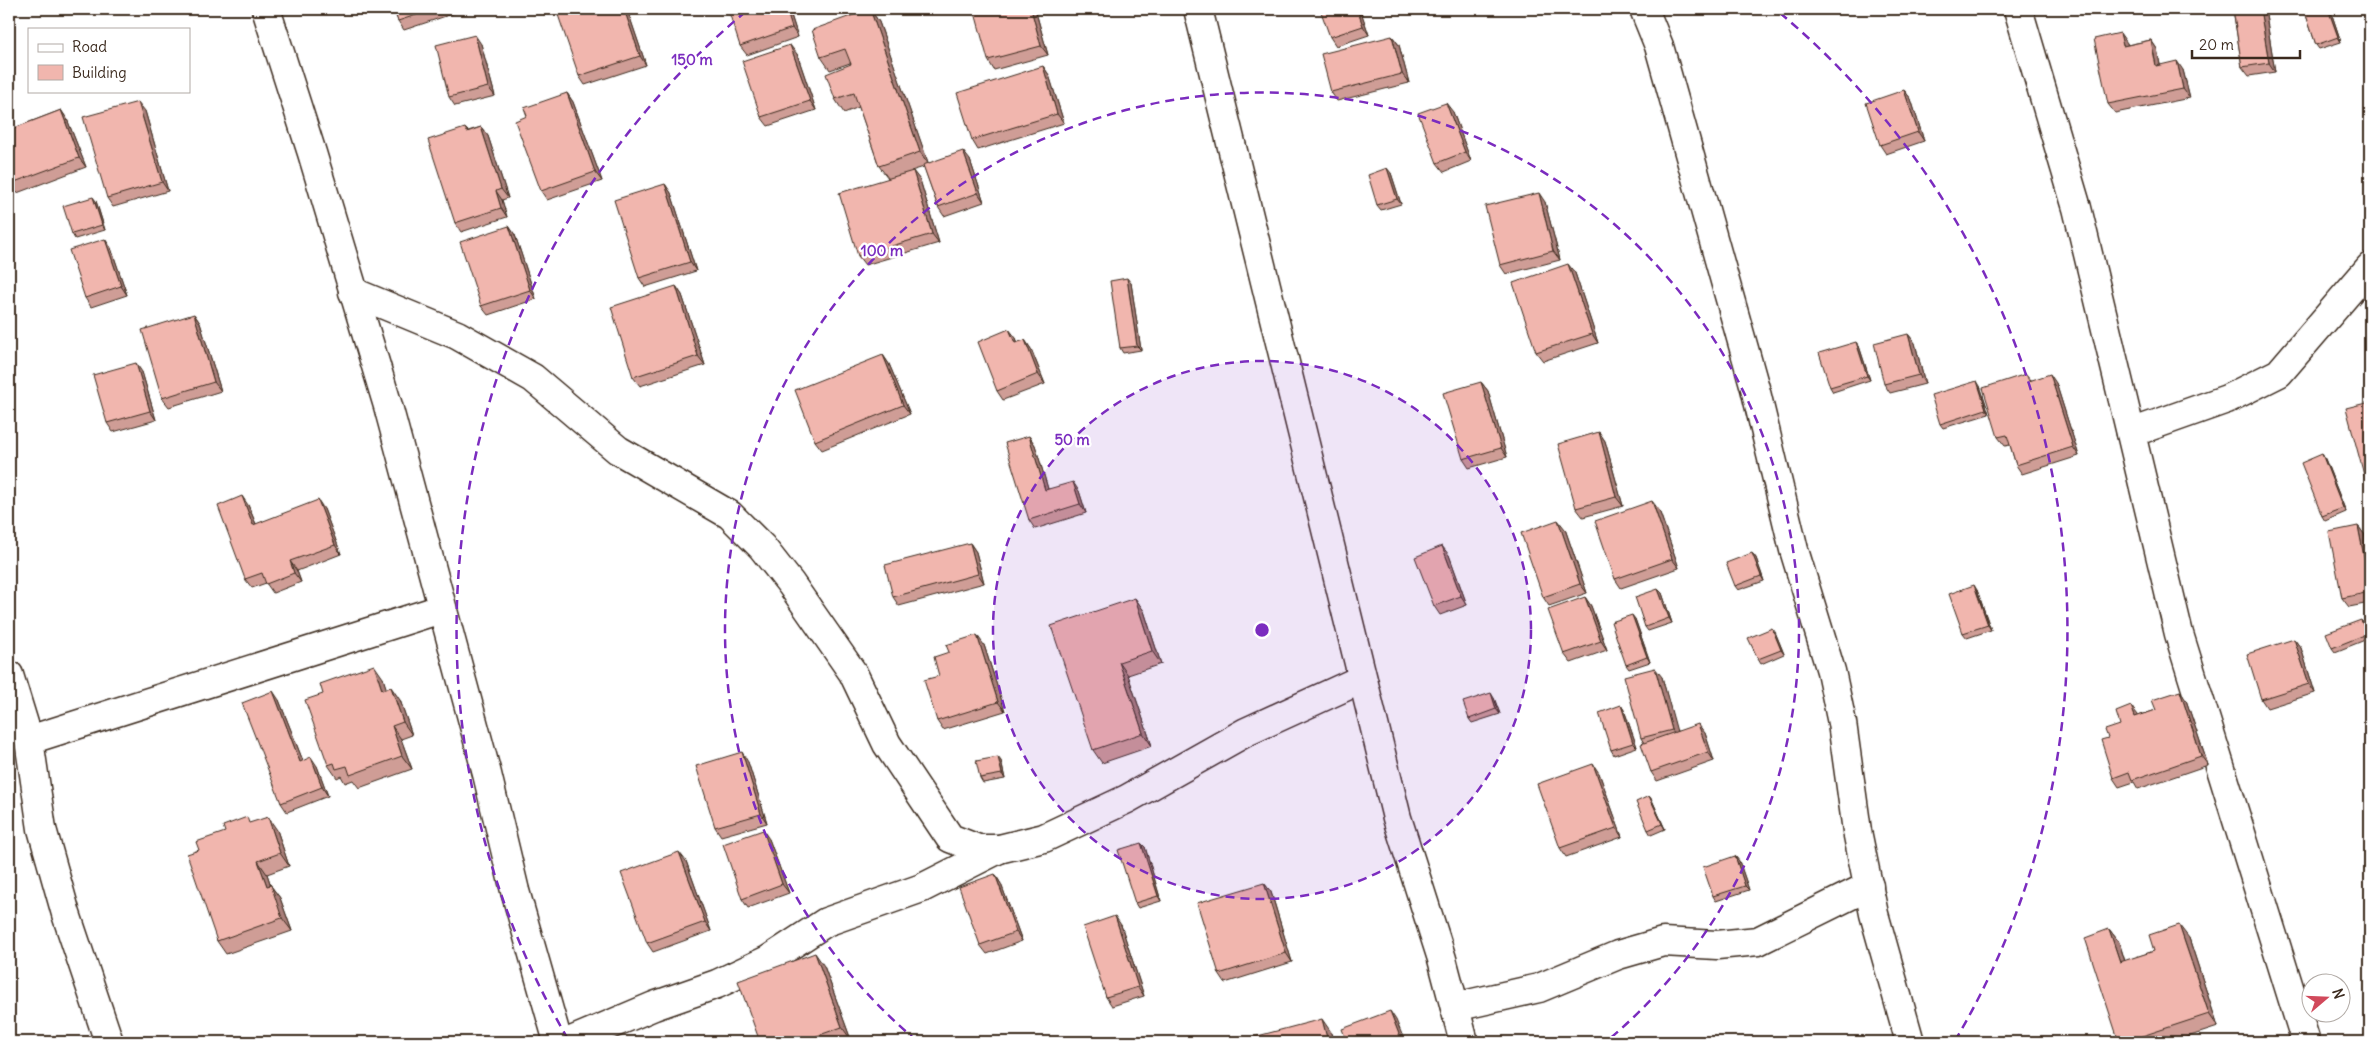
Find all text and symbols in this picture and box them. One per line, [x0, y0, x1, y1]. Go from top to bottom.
legend [28, 28, 190, 92]
scale bar [2192, 28, 2299, 60]
text: 20 m [2199, 35, 2234, 54]
text: Road [72, 37, 107, 56]
text: 150 m [671, 50, 713, 69]
text: Building [72, 63, 127, 82]
text: 100 m [861, 241, 903, 260]
text: 50 m [1054, 430, 1090, 449]
centre of rings [1253, 621, 1271, 639]
north arrow [2302, 974, 2352, 1024]
text: N [2328, 986, 2348, 1001]

